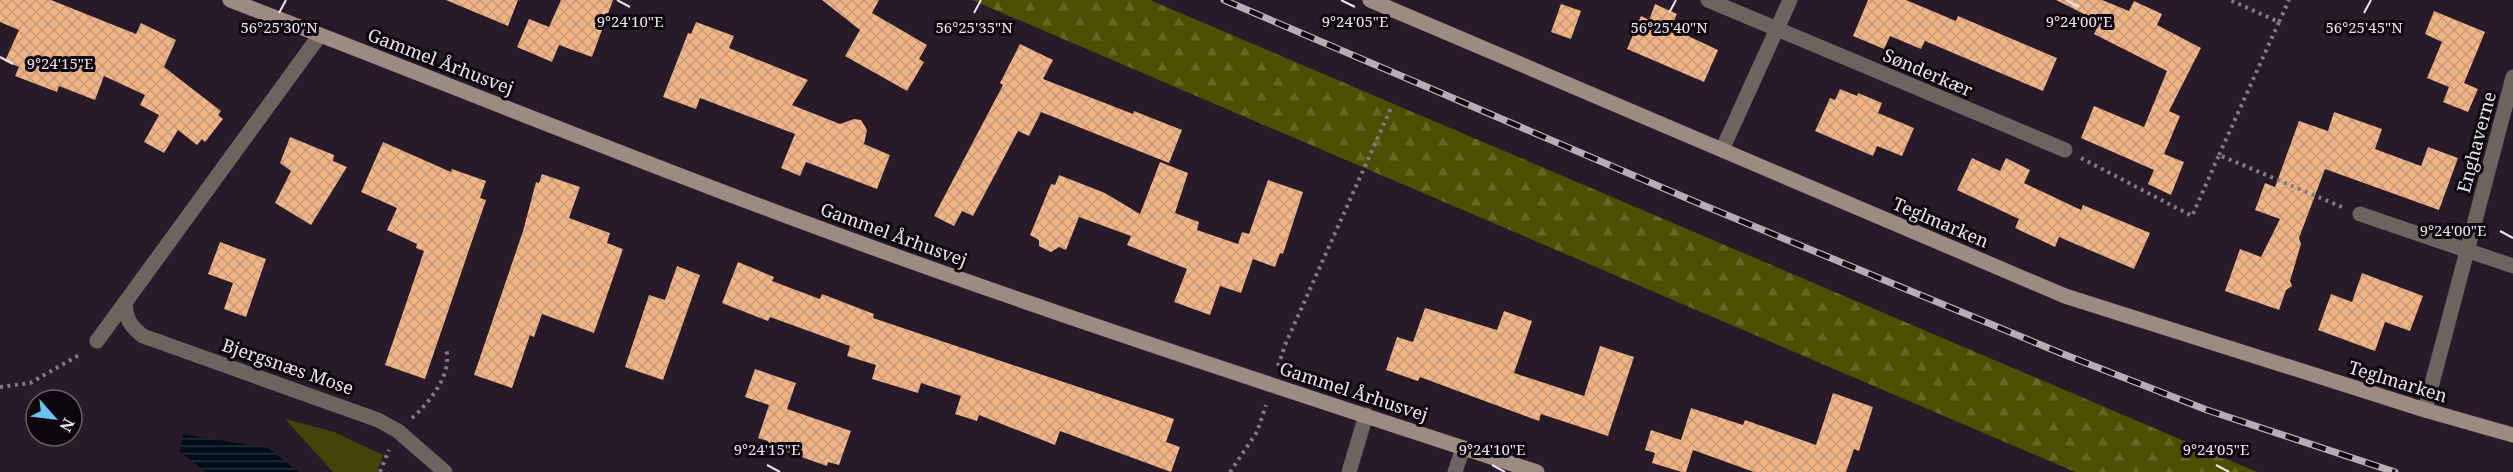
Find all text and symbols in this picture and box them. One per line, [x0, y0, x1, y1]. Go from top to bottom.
text: 9°24'10"E [597, 11, 663, 31]
text: 9°24'05"E [1322, 11, 1388, 31]
text: 9°24'00"E [2046, 11, 2112, 31]
text: 56°25'30"N [240, 17, 318, 37]
text: 56°25'35"N [935, 17, 1013, 37]
text: 56°25'40"N [1630, 17, 1708, 37]
text: 56°25'45"N [2325, 17, 2403, 37]
street label: Gammel Århusvej [365, 22, 517, 100]
street label: Sønderkær [1880, 42, 1977, 102]
text: 9°24'15"E [27, 53, 93, 73]
street label: Enghaverne [2451, 89, 2501, 195]
street label: Teglmarken [1889, 191, 1993, 253]
street label: Gammel Århusvej [817, 196, 971, 272]
text: 9°24'00"E [2420, 220, 2486, 240]
street label: Bjergsnæs Mose [219, 332, 357, 400]
street label: Teglmarken [2346, 355, 2451, 408]
street label: Gammel Århusvej [1277, 356, 1431, 426]
north arrow [24, 388, 84, 448]
text: N [54, 414, 80, 436]
text: 9°24'15"E [734, 439, 800, 459]
text: 9°24'10"E [1459, 439, 1525, 459]
text: 9°24'05"E [2183, 439, 2249, 459]

